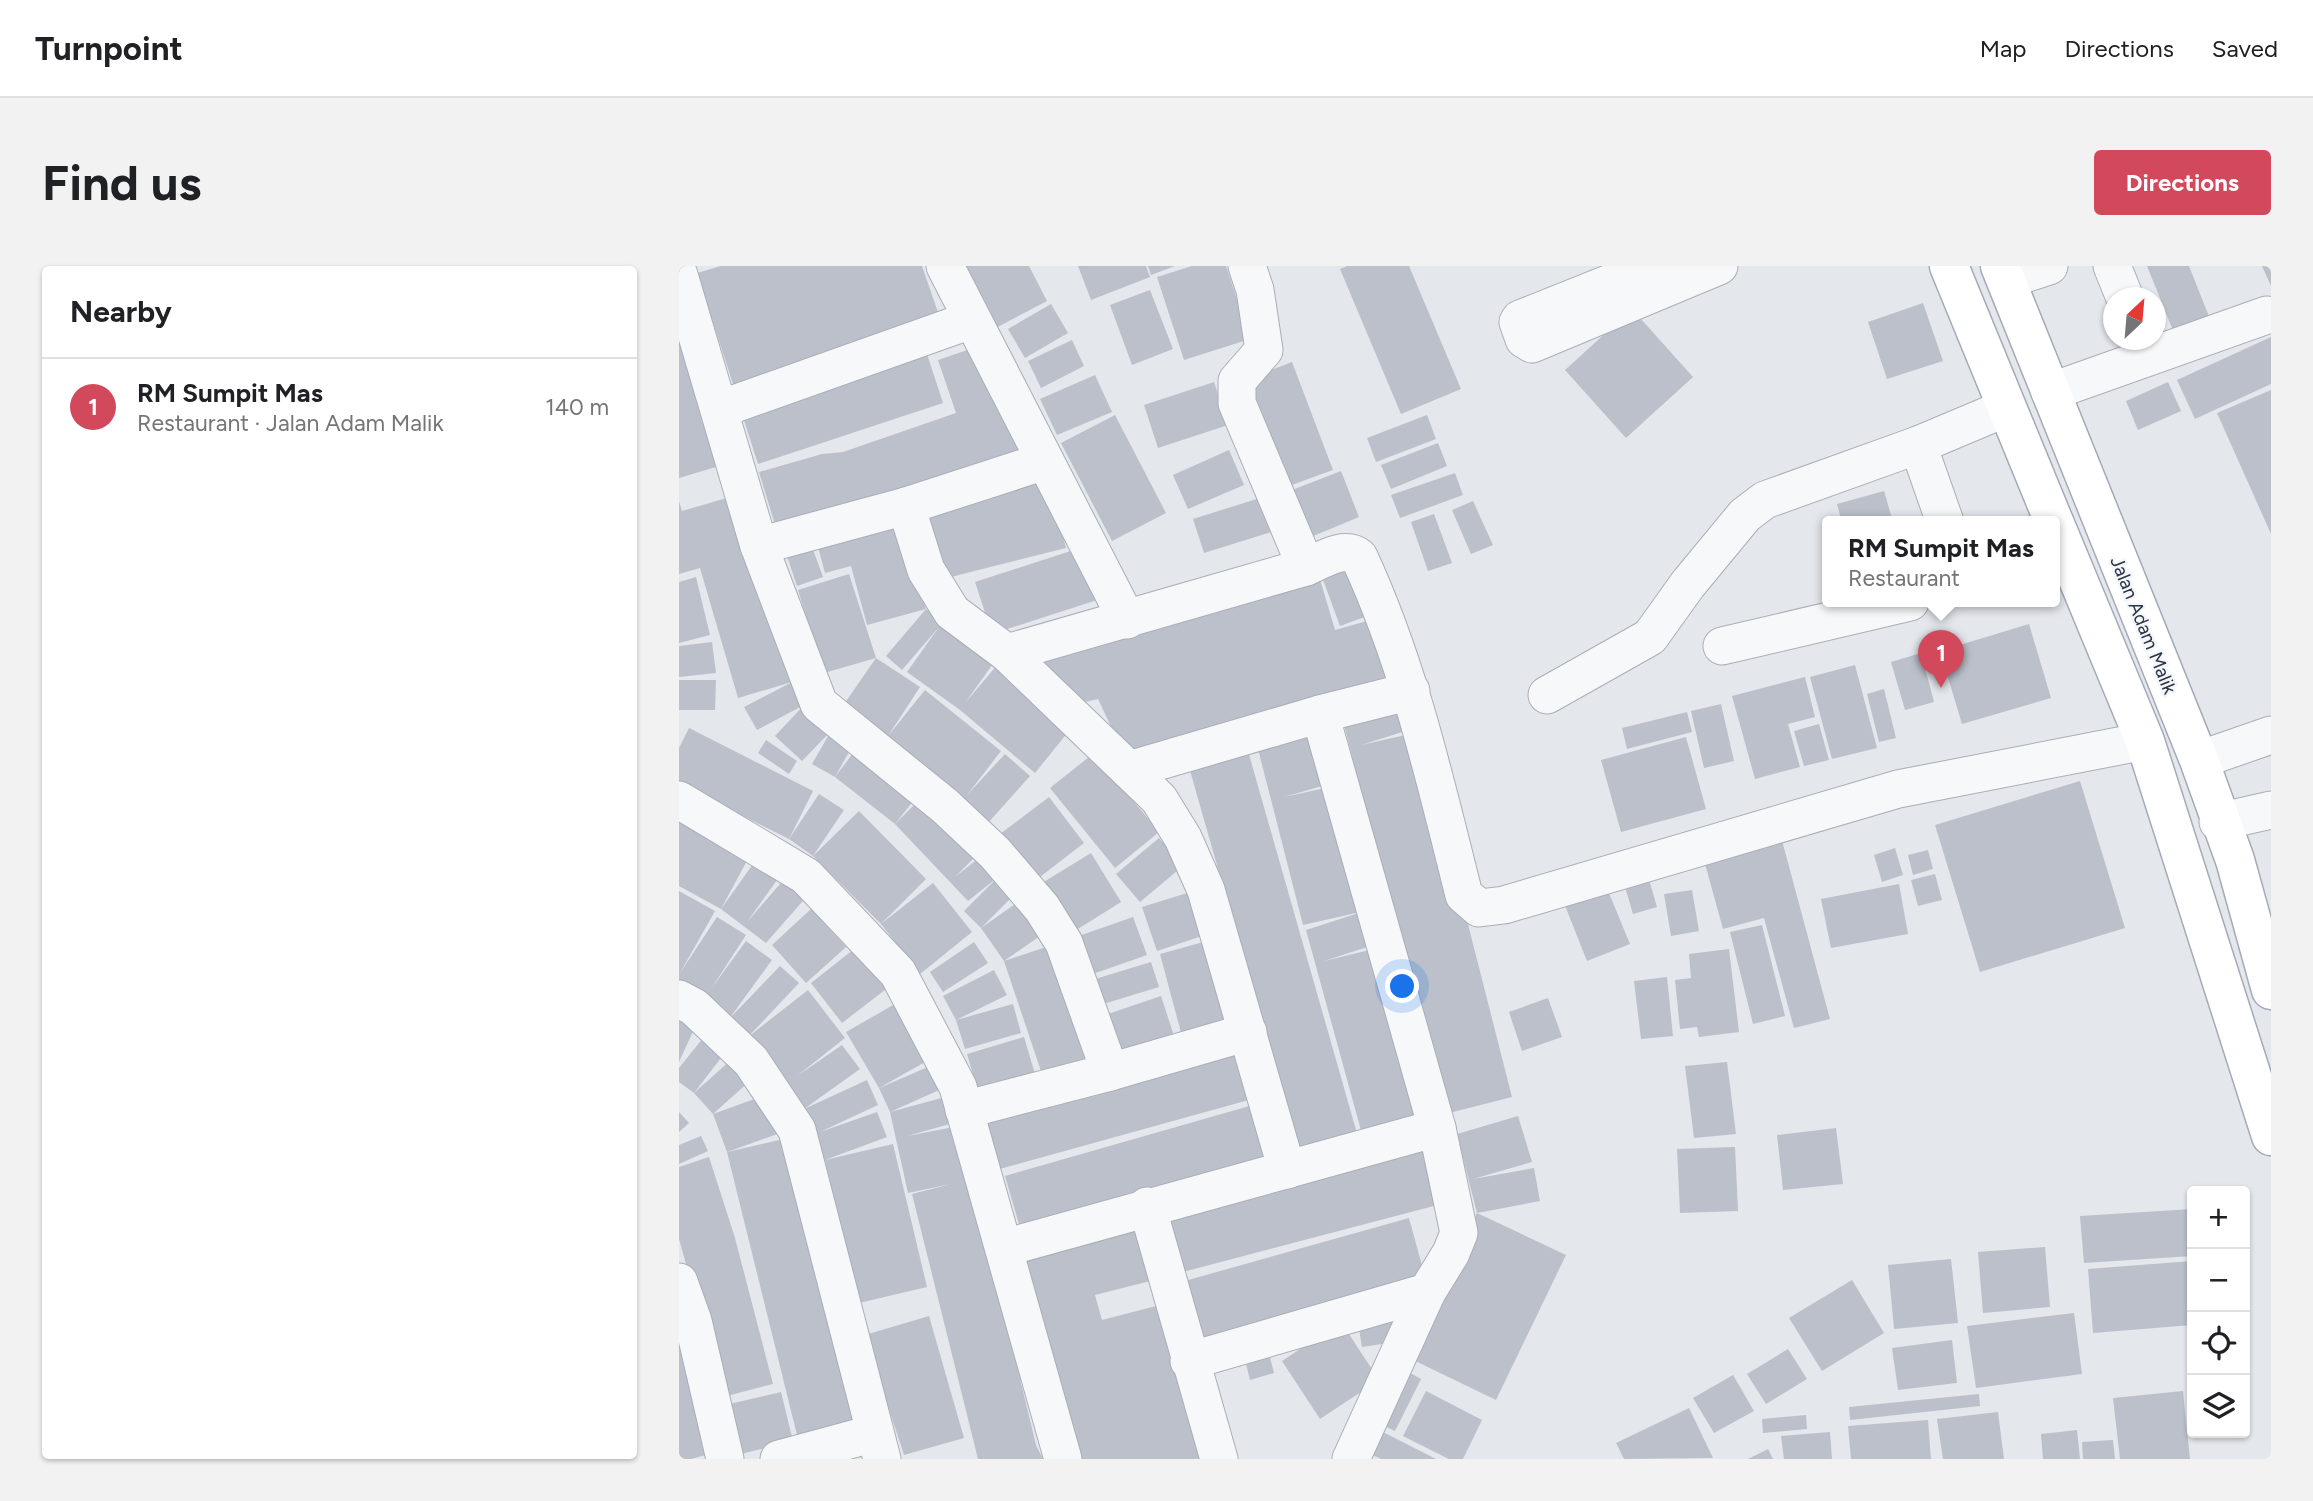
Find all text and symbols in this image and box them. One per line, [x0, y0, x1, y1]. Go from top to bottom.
text: Turnpoint [35, 29, 183, 68]
text: Map [1980, 34, 2026, 63]
text: Directions [2064, 34, 2174, 63]
text: Saved [2212, 34, 2278, 63]
button: Directions [2094, 150, 2271, 215]
text: Find us [42, 153, 201, 212]
north arrow [2103, 287, 2166, 350]
text: Nearby [70, 293, 172, 330]
text: RM Sumpit Mas [137, 377, 323, 409]
text: 1 [88, 393, 98, 421]
text: 140 m [545, 393, 609, 421]
text: Restaurant · Jalan Adam Malik [137, 409, 444, 437]
popup [1822, 516, 2060, 607]
text: RM Sumpit Mas [1848, 532, 2034, 564]
street label: Jalan Adam Malik [2105, 553, 2182, 698]
text: Restaurant [1848, 564, 1960, 592]
pin: 1 [1918, 630, 1964, 688]
your location [1385, 969, 1419, 1003]
map controls [2187, 1186, 2250, 1438]
button: + [2187, 1186, 2250, 1249]
button: − [2187, 1249, 2250, 1312]
button: locate [2187, 1312, 2250, 1375]
button: layers [2187, 1375, 2250, 1438]

